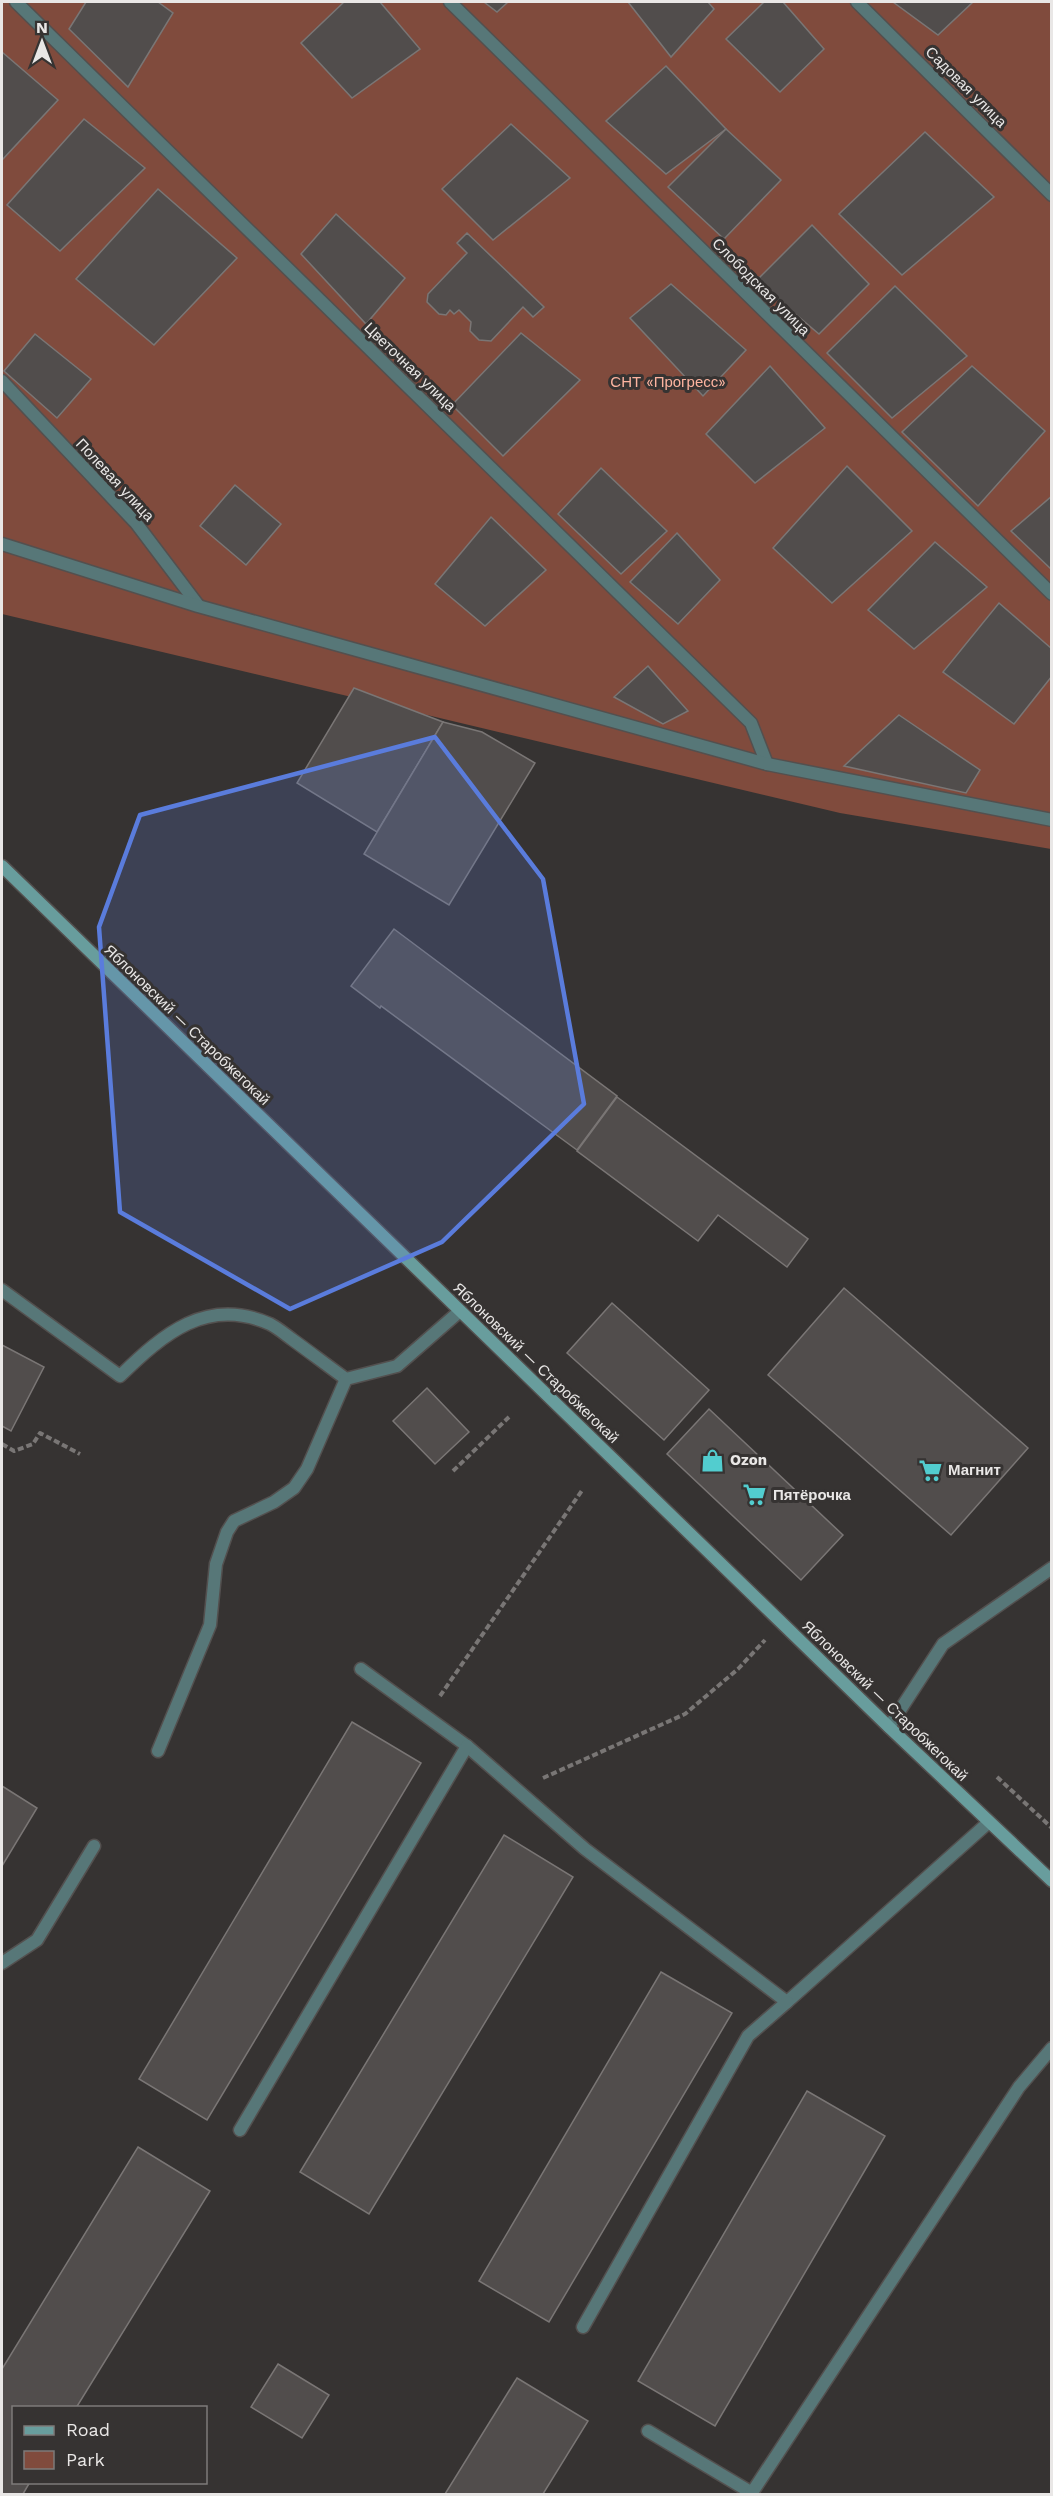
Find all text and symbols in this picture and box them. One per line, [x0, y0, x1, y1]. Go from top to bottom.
north arrow [12, 12, 72, 72]
text: N [36, 18, 48, 37]
street label: Садовая улица [922, 43, 1011, 132]
street label: Слободская улица [708, 234, 814, 340]
street label: Цветочная улица [360, 319, 460, 416]
park label: СНТ «Прогресс» [610, 373, 726, 391]
street label: Полевая улица [72, 435, 158, 526]
street label: Яблоновский — Старобжегокай [100, 941, 274, 1109]
street label: Яблоновский — Старобжегокай [449, 1279, 623, 1447]
shop icon: Ozon [699, 1447, 725, 1473]
place label: Ozon [730, 1451, 767, 1469]
supermarket icon: Магнит [917, 1457, 943, 1483]
place label: Магнит [948, 1461, 1001, 1479]
supermarket icon: Пятёрочка [742, 1482, 768, 1508]
place label: Пятёрочка [773, 1486, 851, 1504]
street label: Яблоновский — Старобжегокай [798, 1617, 972, 1785]
legend [12, 2406, 207, 2484]
text: Road [66, 2419, 110, 2440]
text: Park [66, 2449, 105, 2470]

